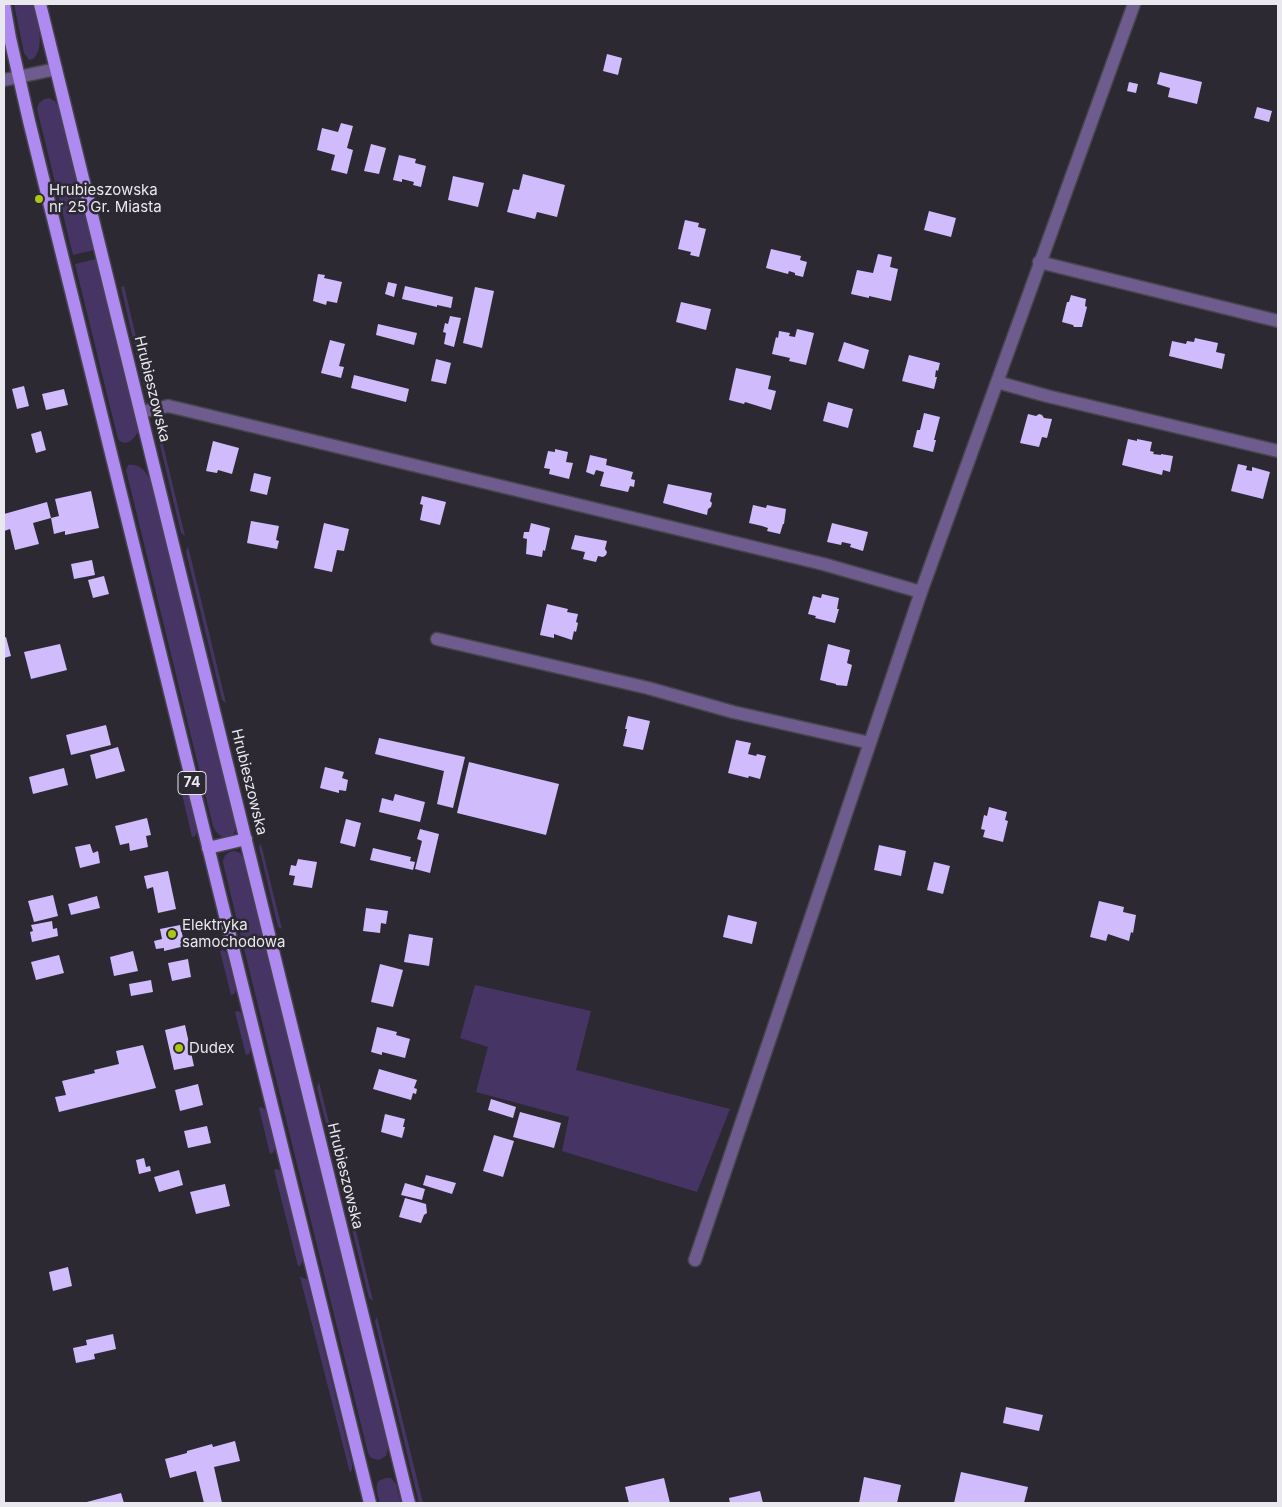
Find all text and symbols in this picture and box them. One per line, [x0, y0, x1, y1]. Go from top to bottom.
place label: Hrubieszowska nr 25 Gr. Miasta [49, 181, 162, 216]
marker: Hrubieszowska nr 25 Gr. Miasta [33, 193, 45, 205]
street label: Hrubieszowska [130, 334, 174, 444]
street label: Hrubieszowska [227, 727, 271, 837]
road number: 74 [178, 771, 206, 794]
place label: Elektryka samochodowa [182, 916, 286, 951]
marker: Elektryka samochodowa [166, 928, 178, 940]
place label: Dudex [189, 1039, 234, 1057]
marker: Dudex [173, 1042, 185, 1054]
street label: Hrubieszowska [323, 1121, 367, 1231]

